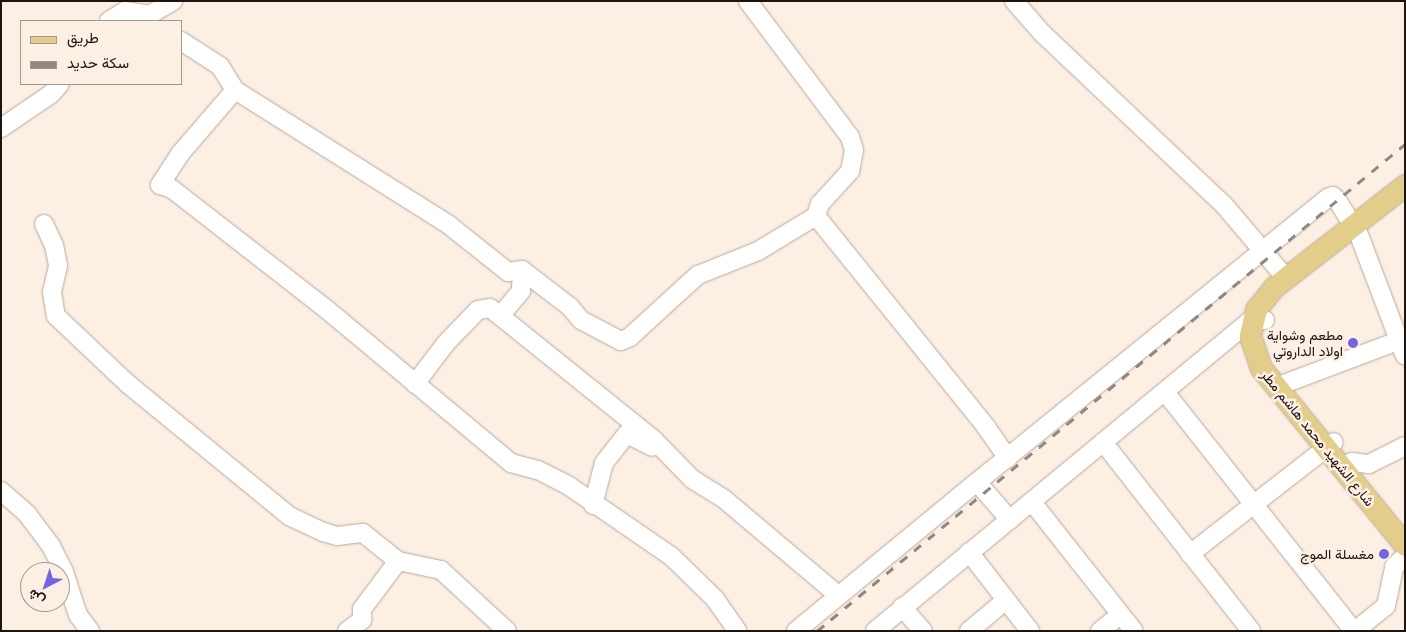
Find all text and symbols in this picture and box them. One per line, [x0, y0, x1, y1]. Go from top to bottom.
legend [20, 20, 182, 85]
text: طريق [67, 28, 99, 47]
text: سكة حديد [67, 53, 129, 72]
place label: مطعم وشواية اولاد الداروتي [1267, 327, 1343, 360]
marker: مطعم وشواية اولاد الداروتي [1347, 337, 1359, 349]
street label: شارع الشهيد محمد هاشم مطر [1258, 367, 1378, 509]
place label: مغسلة الموج [1300, 546, 1374, 562]
marker: مغسلة الموج [1378, 548, 1390, 560]
north arrow [20, 562, 70, 612]
text: ش [24, 585, 48, 610]

